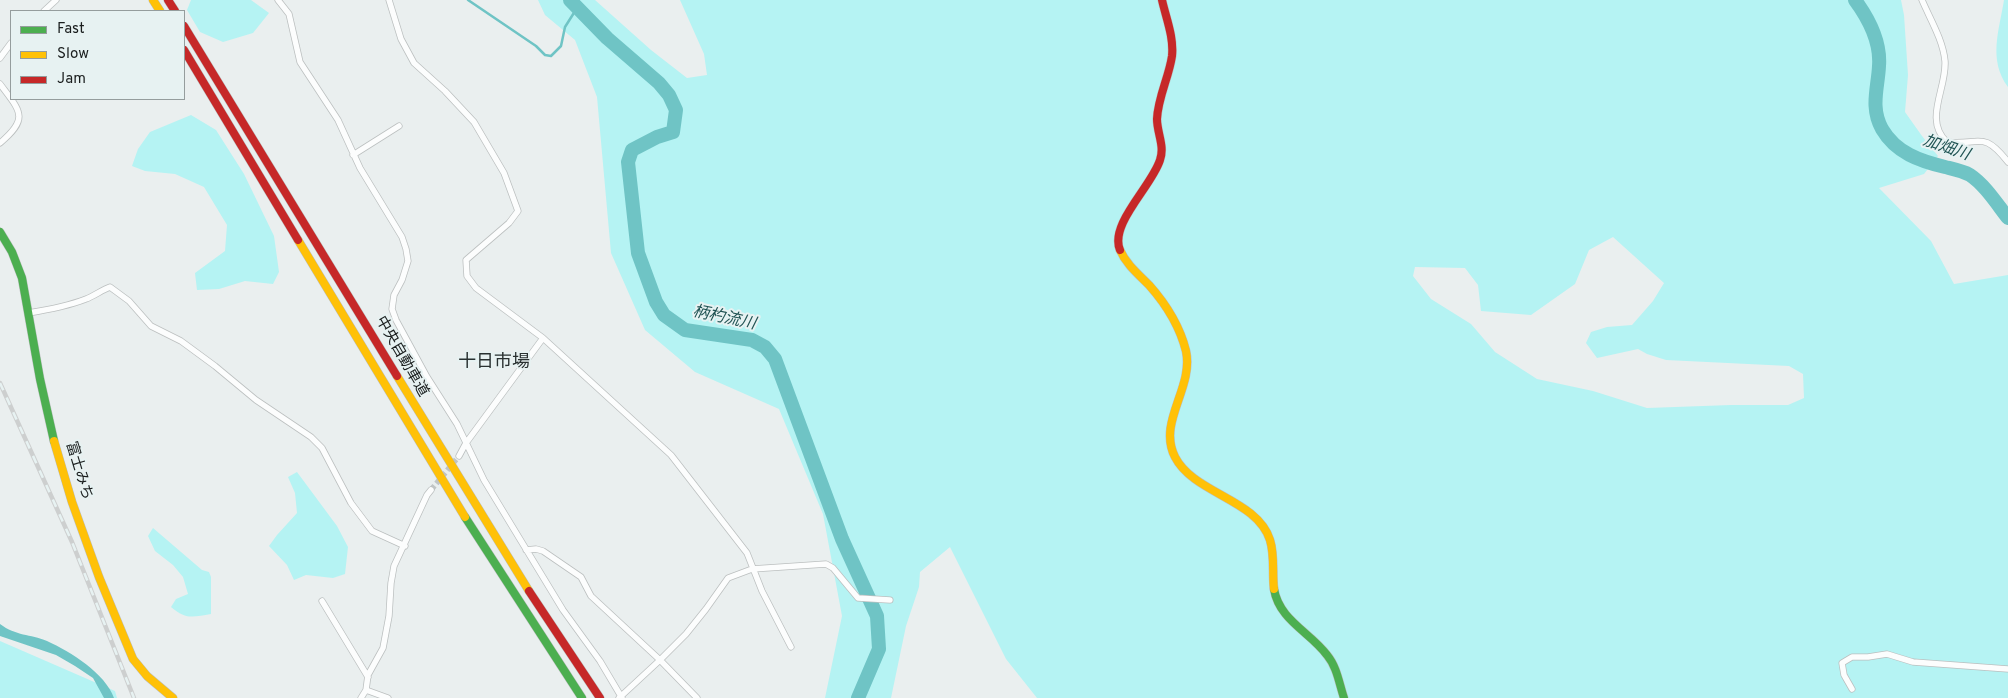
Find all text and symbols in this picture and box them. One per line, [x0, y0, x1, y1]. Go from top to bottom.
legend [10, 10, 185, 100]
text: Fast [57, 20, 85, 39]
text: Slow [57, 45, 89, 64]
text: Jam [57, 70, 86, 89]
water label: 加畑川 [1920, 132, 1972, 166]
water label: 柄杓流川 [691, 303, 757, 335]
street label: 中央自動車道 [371, 314, 431, 400]
district label: 十日市場 [458, 352, 530, 374]
street label: 富士みち [61, 440, 95, 502]

